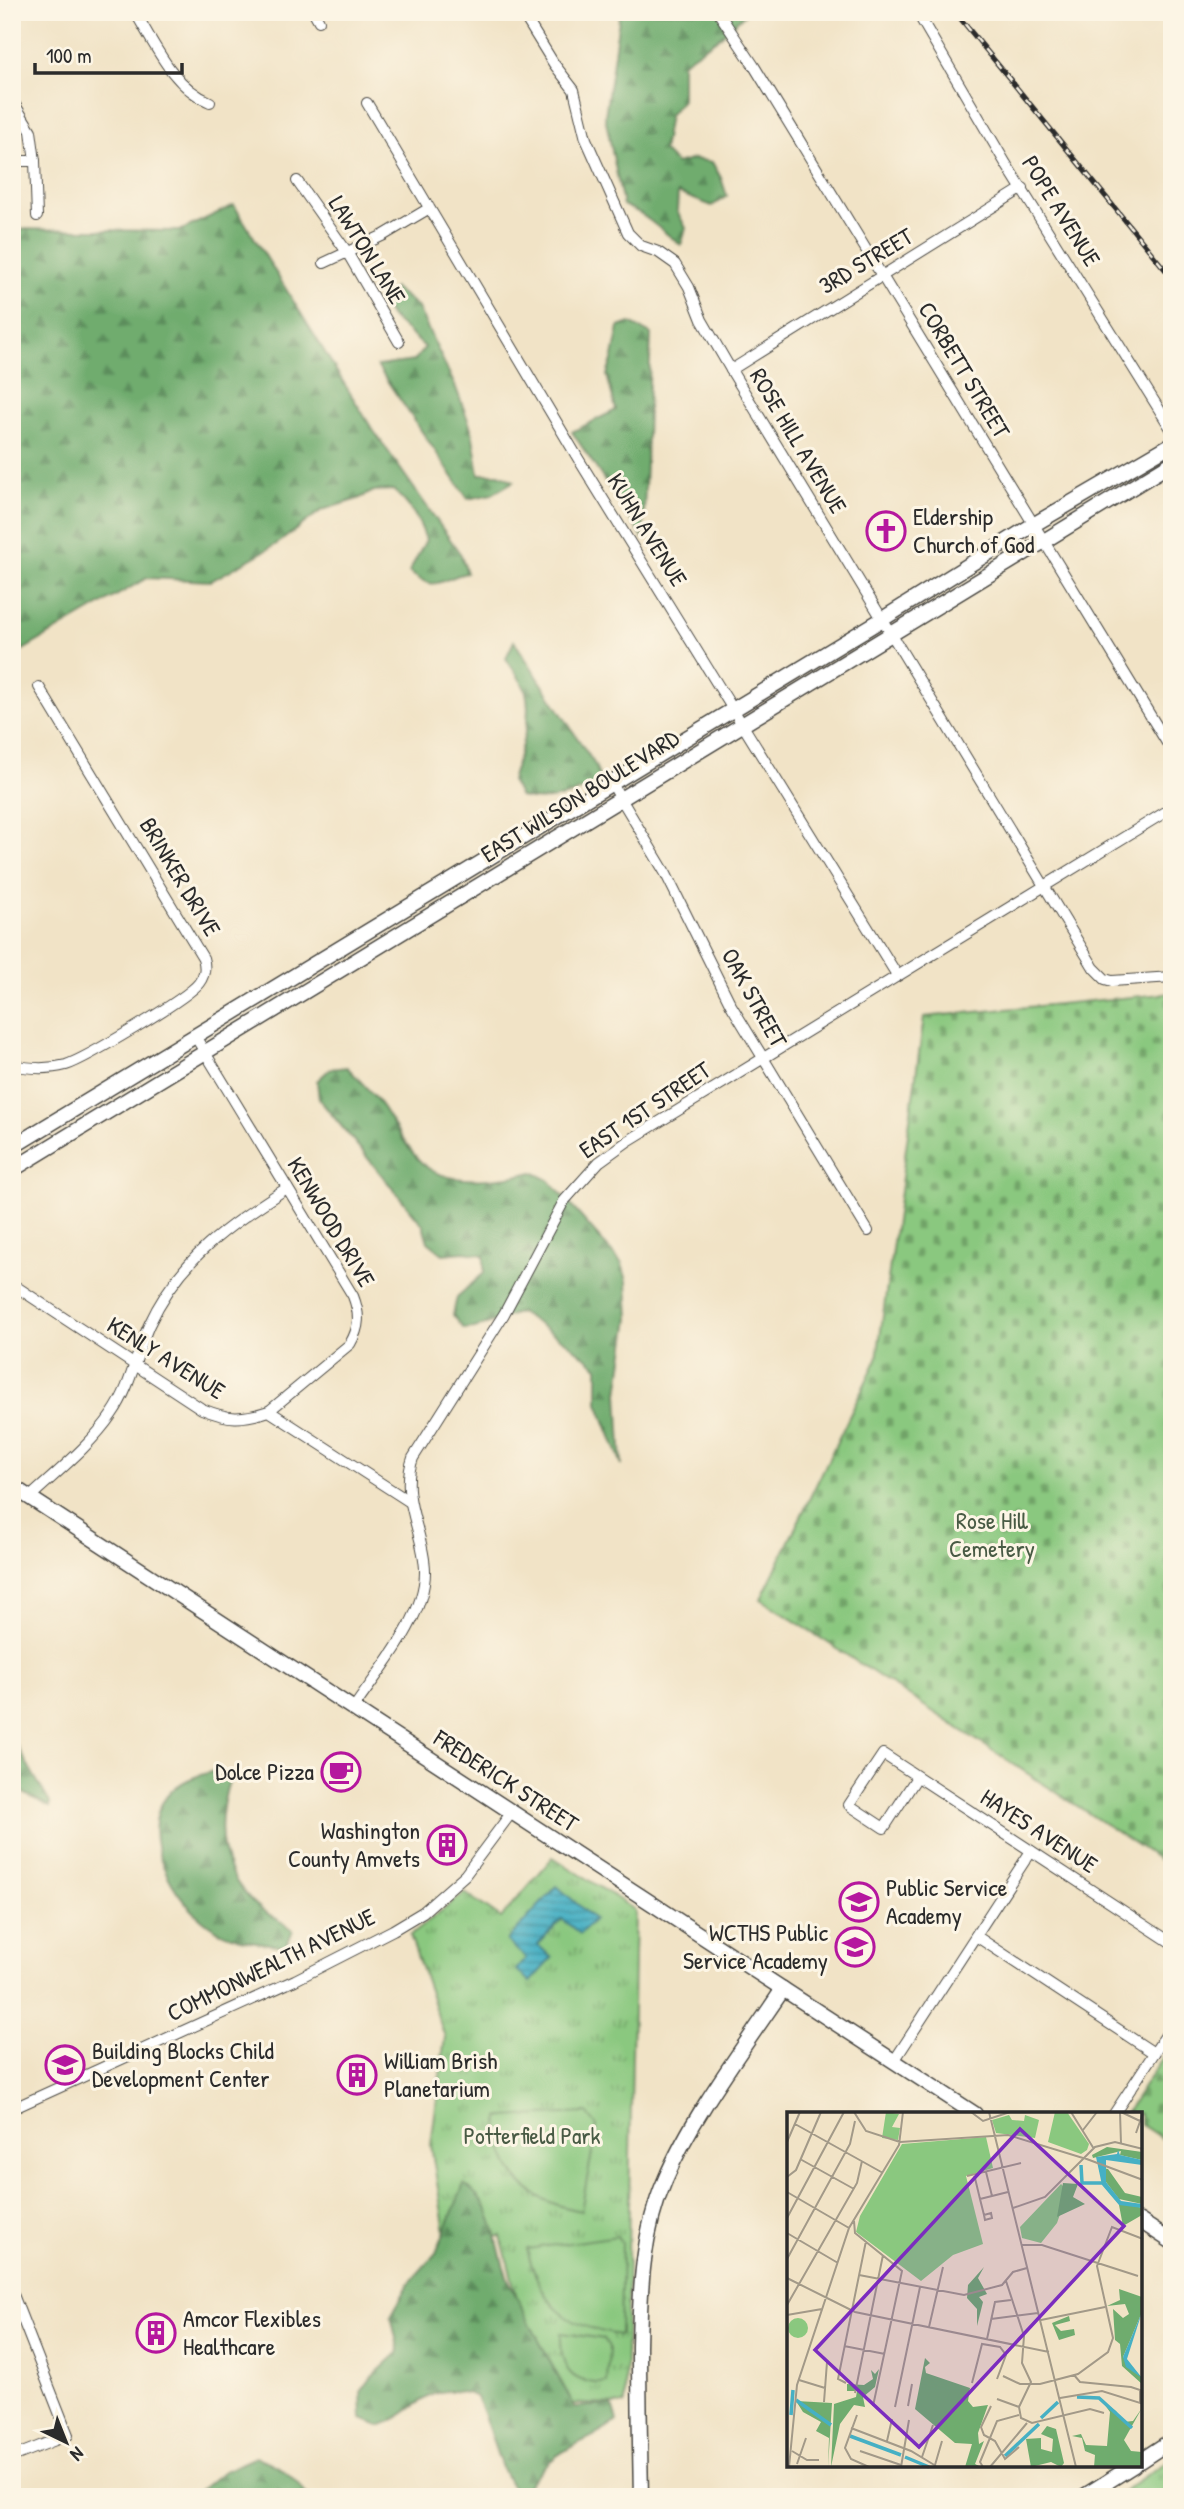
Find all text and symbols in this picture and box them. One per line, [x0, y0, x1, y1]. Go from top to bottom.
scale bar [35, 32, 182, 76]
text: 100 m [46, 41, 92, 70]
street label: POPE AVENUE [1015, 149, 1109, 272]
street label: LAWTON LANE [322, 189, 414, 310]
street label: 3RD STREET [813, 219, 919, 301]
street label: CORBETT STREET [912, 295, 1019, 444]
street label: ROSE HILL AVENUE [743, 362, 855, 519]
street label: KUHN AVENUE [600, 467, 695, 592]
place label: Eldership Church of God [913, 500, 1034, 560]
church icon: Eldership Church of God [865, 510, 907, 552]
street label: EAST WILSON BOULEVARD [474, 721, 685, 869]
street label: BRINKER DRIVE [133, 811, 229, 942]
street label: OAK STREET [715, 942, 796, 1053]
street label: EAST 1ST STREET [572, 1053, 717, 1165]
street label: KENWOOD DRIVE [280, 1151, 383, 1293]
street label: KENLY AVENUE [101, 1308, 232, 1406]
park label: Rose Hill Cemetery [949, 1504, 1035, 1564]
street label: FREDERICK STREET [427, 1721, 585, 1839]
cafe icon: Dolce Pizza [320, 1751, 362, 1793]
place label: Dolce Pizza [215, 1755, 314, 1787]
street label: HAYES AVENUE [975, 1780, 1104, 1880]
place label: Washington County Amvets [288, 1814, 420, 1874]
building icon: Washington County Amvets [426, 1824, 468, 1866]
place label: Public Service Academy [886, 1871, 1008, 1931]
school or university icon: Public Service Academy [838, 1881, 880, 1923]
street label: COMMONWEALTH AVENUE [161, 1900, 380, 2028]
place label: WCTHS Public Service Academy [683, 1916, 829, 1976]
school or university icon: WCTHS Public Service Academy [834, 1926, 876, 1968]
place label: Building Blocks Child Development Center [92, 2034, 274, 2094]
school or university icon: Building Blocks Child Development Center [44, 2044, 86, 2086]
place label: William Brish Planetarium [384, 2044, 497, 2104]
building icon: William Brish Planetarium [336, 2054, 378, 2096]
inset map [787, 2112, 1142, 2467]
park label: Potterfield Park [463, 2119, 601, 2151]
place label: Amcor Flexibles Healthcare [183, 2302, 321, 2362]
building icon: Amcor Flexibles Healthcare [135, 2312, 177, 2354]
north arrow [32, 2408, 102, 2478]
text: N [65, 2441, 90, 2467]

